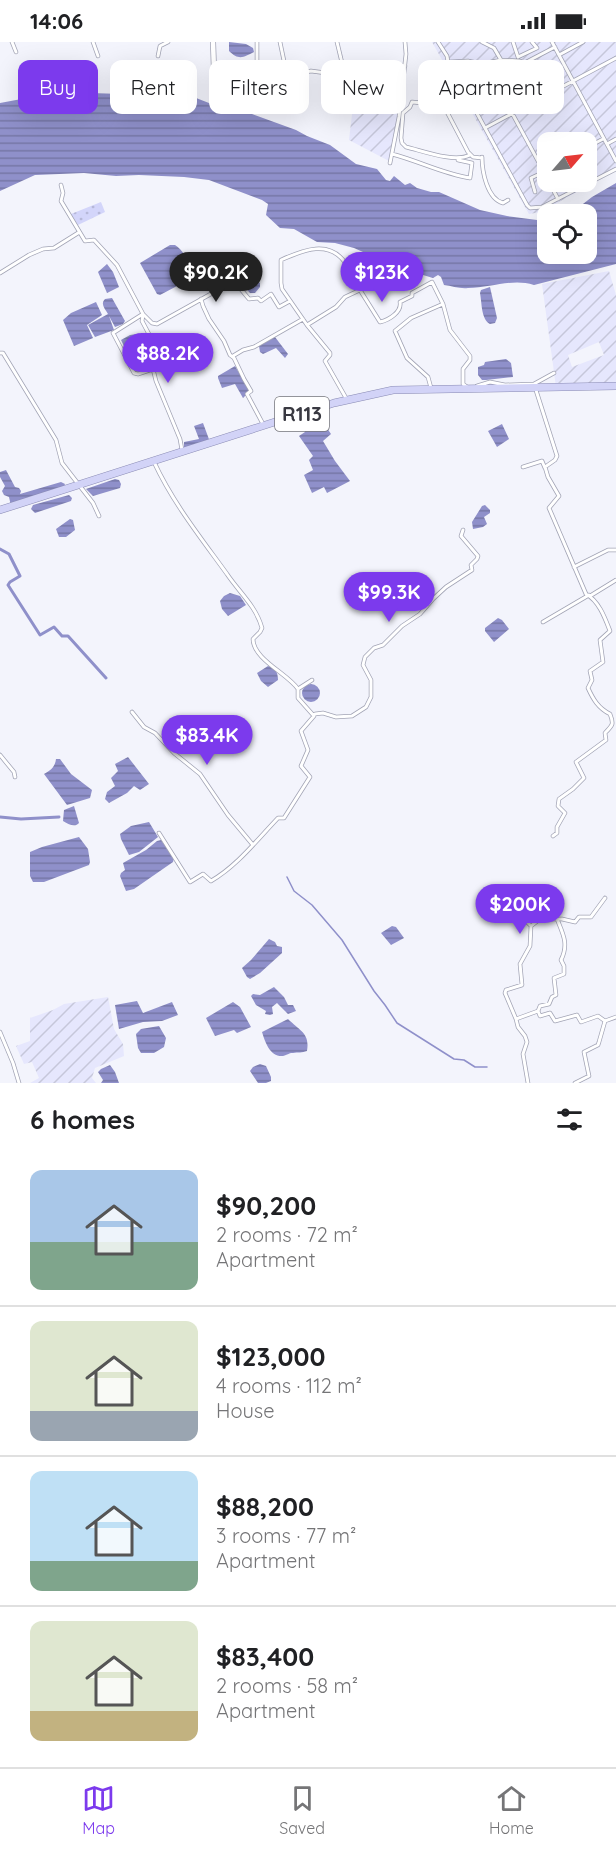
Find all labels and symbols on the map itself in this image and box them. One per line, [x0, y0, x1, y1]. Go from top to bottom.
north arrow [537, 132, 597, 192]
pin: $90.2K [167, 252, 265, 303]
pin: $123K [340, 252, 424, 303]
pin: $88.2K [119, 333, 217, 384]
road number: R113 [275, 397, 329, 431]
pin: $99.3K [340, 572, 438, 623]
pin: $83.4K [158, 715, 256, 766]
pin: $200K [478, 884, 562, 935]

